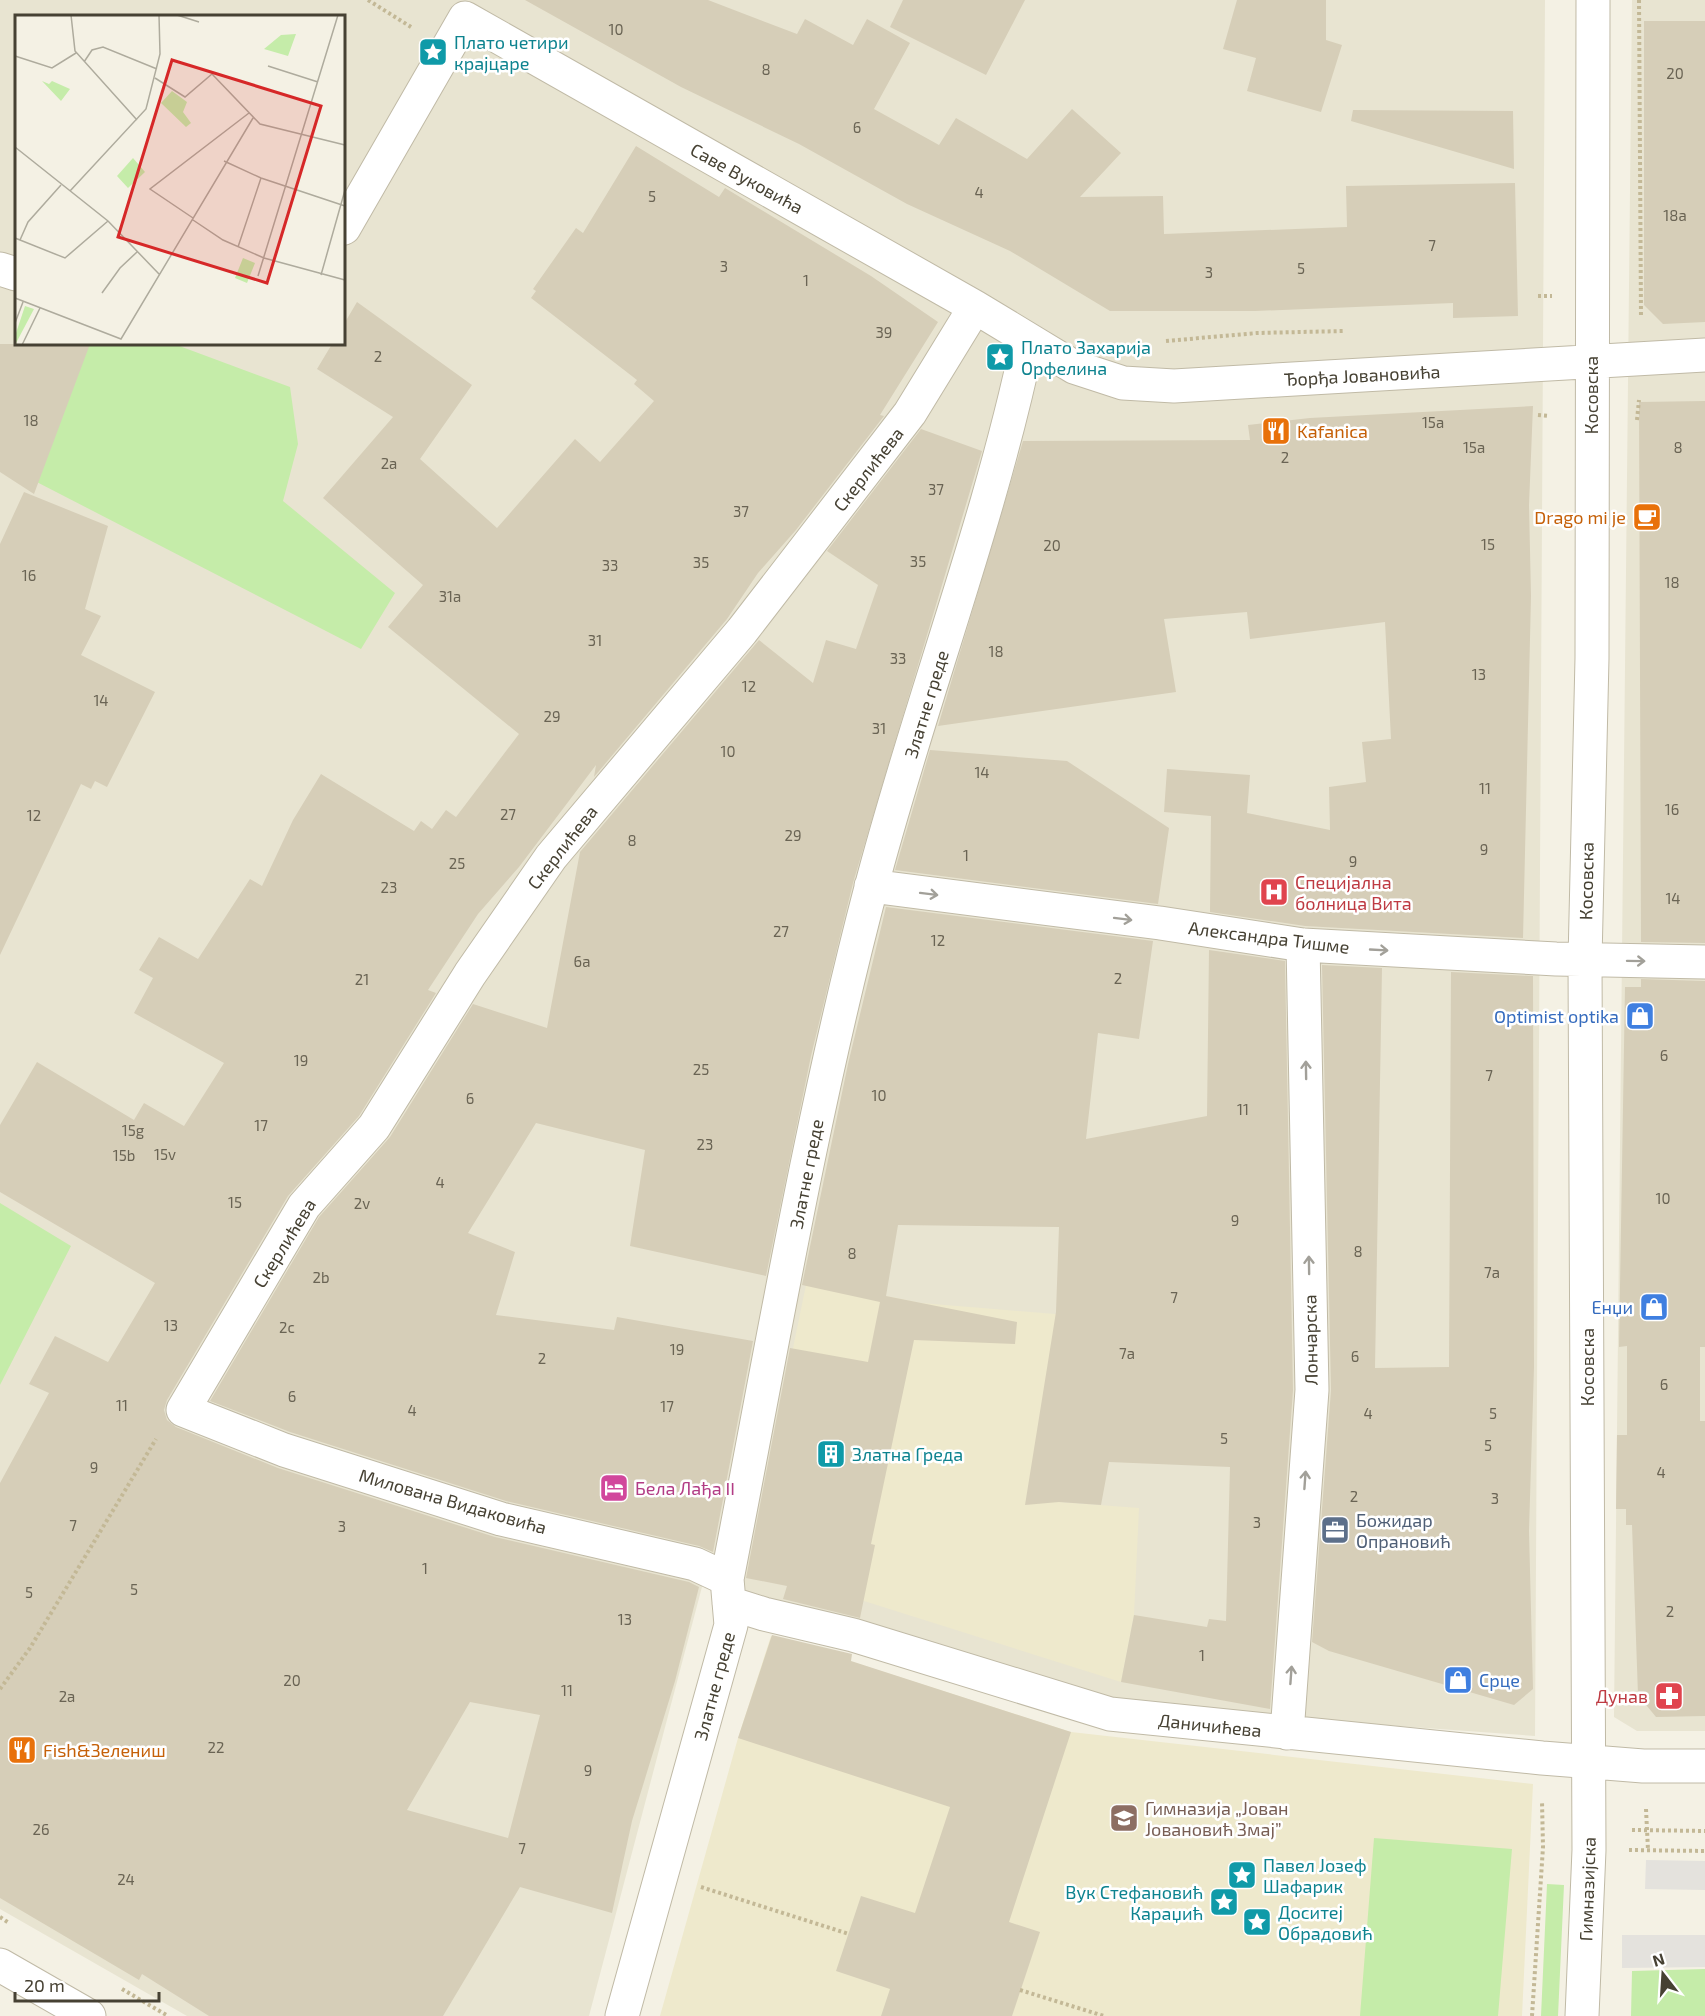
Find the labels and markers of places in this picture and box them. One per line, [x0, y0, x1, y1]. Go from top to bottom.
place label: Плато четири крајцаре [454, 31, 568, 74]
place icon: Плато четири крајцаре [417, 36, 449, 68]
place label: Плато Захарија Орфелина [1021, 336, 1151, 379]
place icon: Плато Захарија Орфелина [984, 341, 1016, 373]
restaurant icon: Kafanica [1260, 415, 1292, 447]
place label: Kafanica [1297, 420, 1368, 442]
cafe icon: Drago mi je [1631, 501, 1663, 533]
place label: Drago mi je [1534, 506, 1626, 528]
place label: Специјална болница Вита [1295, 871, 1412, 914]
hospital icon: Специјална болница Вита [1258, 876, 1290, 908]
shop icon: Optimist optika [1624, 1000, 1656, 1032]
place label: Optimist optika [1494, 1005, 1619, 1027]
shop icon: Енџи [1638, 1291, 1670, 1323]
place label: Енџи [1591, 1296, 1633, 1318]
building icon: Златна Греда [815, 1438, 847, 1470]
place label: Златна Греда [852, 1443, 963, 1465]
hotel icon: Бела Лађа II [598, 1472, 630, 1504]
place label: Бела Лађа II [635, 1477, 735, 1499]
place label: Божидар Опрановић [1356, 1509, 1451, 1552]
office icon: Божидар Опрановић [1319, 1514, 1351, 1546]
shop icon: Срце [1442, 1664, 1474, 1696]
place label: Срце [1479, 1669, 1520, 1691]
pharmacy icon: Дунав [1653, 1680, 1685, 1712]
place label: Дунав [1596, 1685, 1648, 1707]
restaurant icon: Fish&Зелениш [6, 1734, 38, 1766]
place label: Fish&Зелениш [43, 1739, 166, 1761]
place label: Гимназија „Јован Јовановић Змај” [1145, 1797, 1289, 1840]
school or university icon: Гимназија „Јован Јовановић Змај” [1108, 1802, 1140, 1834]
place label: Павел Јозеф Шафарик [1263, 1854, 1367, 1897]
place icon: Павел Јозеф Шафарик [1226, 1859, 1258, 1891]
place label: Вук Стефановић Караџић [1065, 1881, 1203, 1924]
place icon: Вук Стефановић Караџић [1208, 1886, 1240, 1918]
place label: Доситеј Обрадовић [1278, 1901, 1373, 1944]
place icon: Доситеј Обрадовић [1241, 1906, 1273, 1938]

